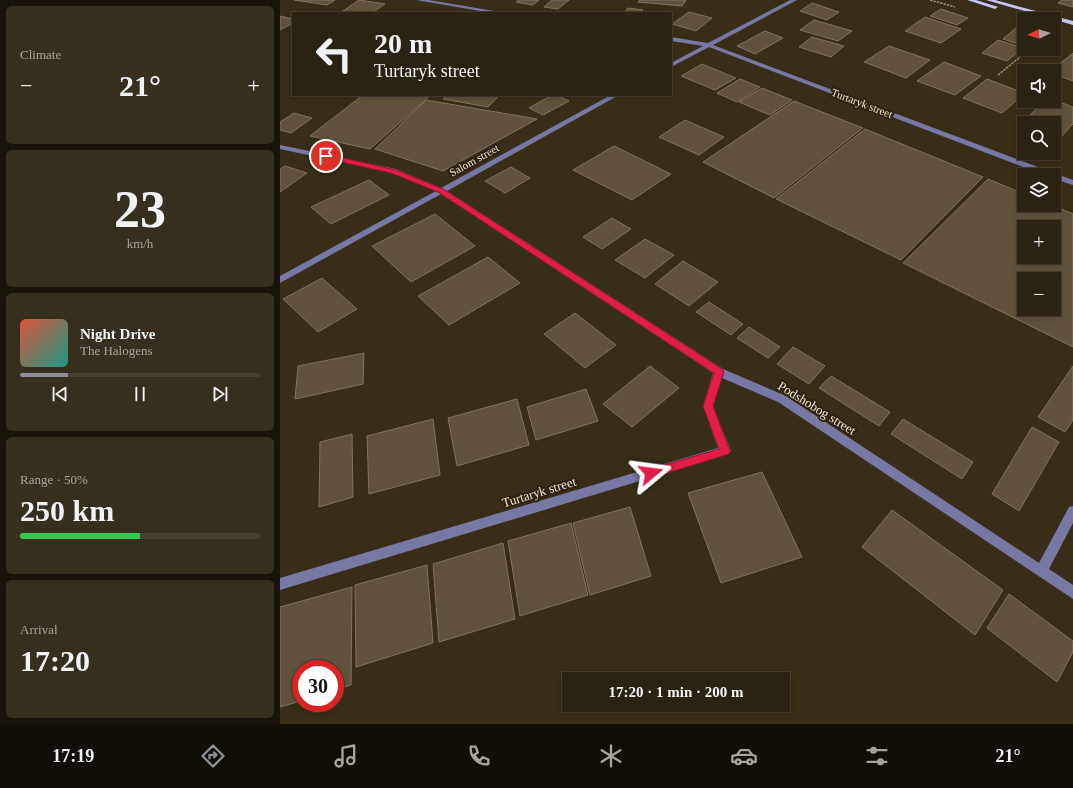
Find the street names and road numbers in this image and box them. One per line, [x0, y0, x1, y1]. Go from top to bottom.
street label: Turtaryk street [830, 86, 894, 120]
street label: Salom street [447, 141, 501, 179]
street label: Podshobog street [775, 378, 859, 438]
street label: Turtaryk street [500, 474, 578, 510]

